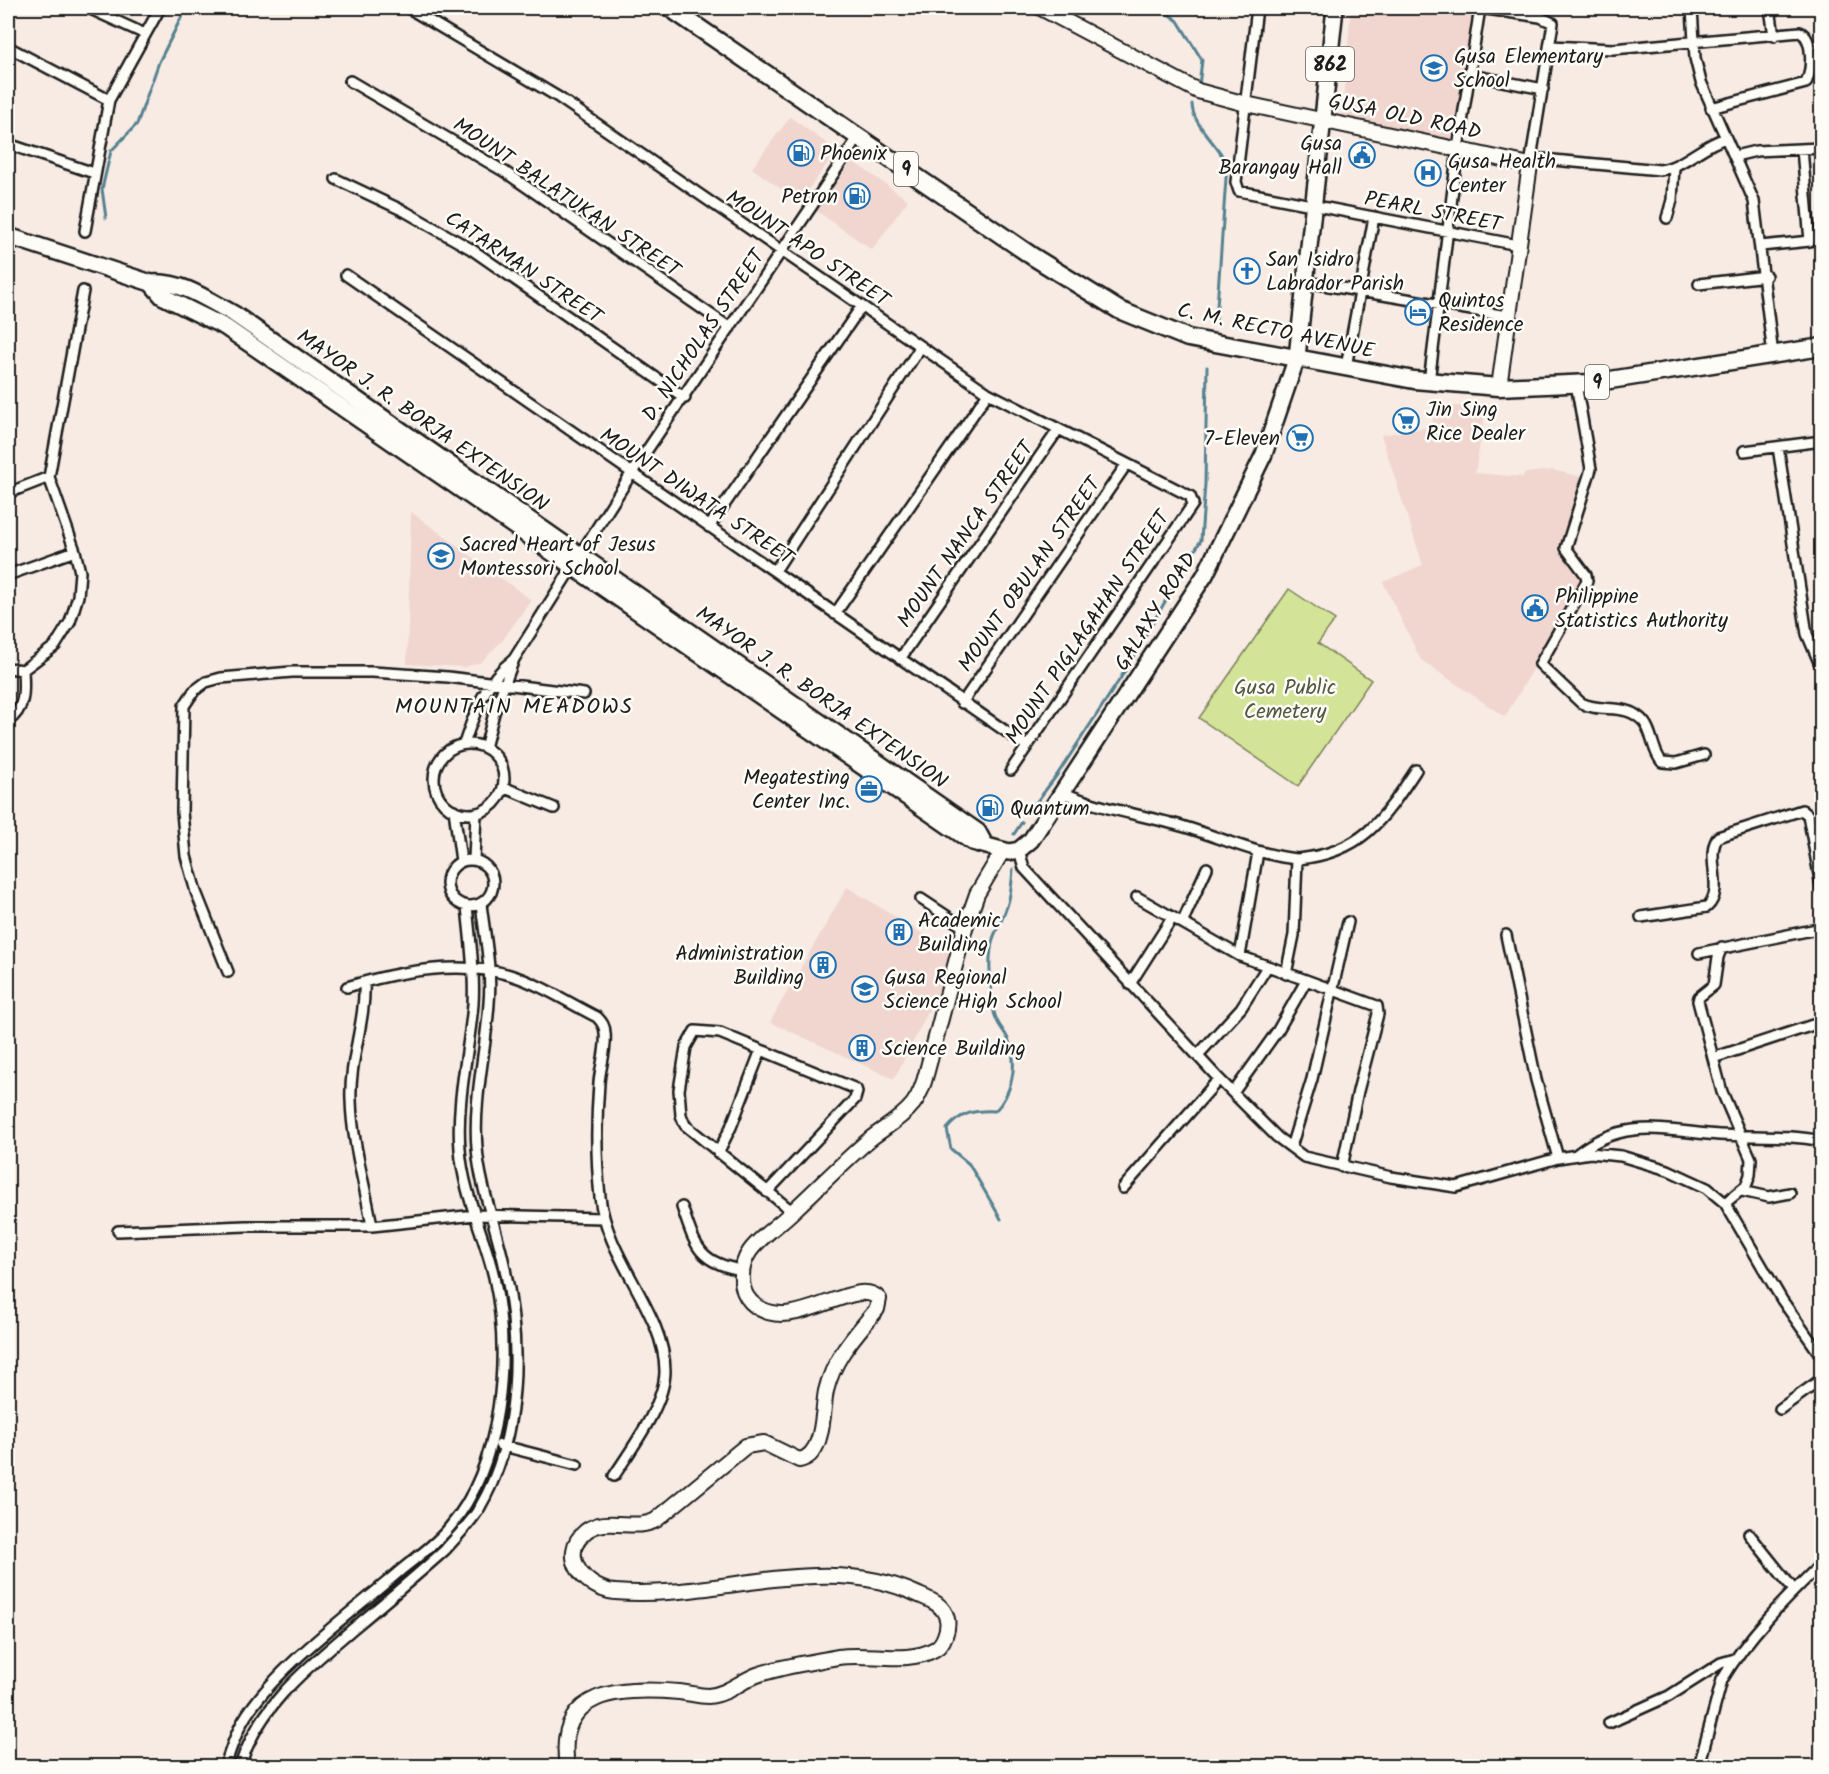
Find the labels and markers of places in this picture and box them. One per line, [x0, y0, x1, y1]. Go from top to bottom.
place label: Gusa Elementary School [1454, 41, 1603, 98]
school or university icon: Gusa Elementary School [1419, 53, 1449, 83]
place label: Gusa Barangay Hall [1218, 128, 1342, 185]
fuel station icon: Phoenix [786, 138, 816, 168]
place label: Phoenix [820, 138, 888, 171]
public building icon: Gusa Barangay Hall [1347, 140, 1377, 170]
place label: Gusa Health Center [1448, 146, 1556, 203]
hospital icon: Gusa Health Center [1413, 158, 1443, 188]
place label: Petron [781, 181, 838, 214]
fuel station icon: Petron [842, 181, 872, 211]
place label: San Isidro Labrador Parish [1266, 244, 1404, 301]
church icon: San Isidro Labrador Parish [1232, 256, 1262, 286]
place label: Quintos Residence [1438, 285, 1524, 342]
hotel icon: Quintos Residence [1403, 297, 1433, 327]
place label: Jin Sing Rice Dealer [1426, 394, 1526, 451]
supermarket icon: Jin Sing Rice Dealer [1391, 406, 1421, 436]
place label: 7-Eleven [1204, 423, 1280, 456]
supermarket icon: 7-Eleven [1285, 423, 1315, 453]
place label: Sacred Heart of Jesus Montessori School [460, 529, 656, 586]
school or university icon: Sacred Heart of Jesus Montessori School [426, 541, 456, 571]
place label: Philippine Statistics Authority [1555, 581, 1728, 638]
public building icon: Philippine Statistics Authority [1520, 593, 1550, 623]
place label: Megatesting Center Inc. [743, 762, 850, 819]
office icon: Megatesting Center Inc. [854, 774, 884, 804]
fuel station icon: Quantum [975, 793, 1005, 823]
place label: Quantum [1010, 793, 1090, 826]
place label: Academic Building [918, 905, 1001, 962]
building icon: Academic Building [884, 917, 914, 947]
place label: Administration Building [675, 938, 804, 995]
building icon: Administration Building [808, 950, 838, 980]
place label: Gusa Regional Science High School [884, 962, 1062, 1019]
school or university icon: Gusa Regional Science High School [850, 974, 880, 1004]
building icon: Science Building [847, 1033, 877, 1063]
place label: Science Building [882, 1033, 1026, 1066]

